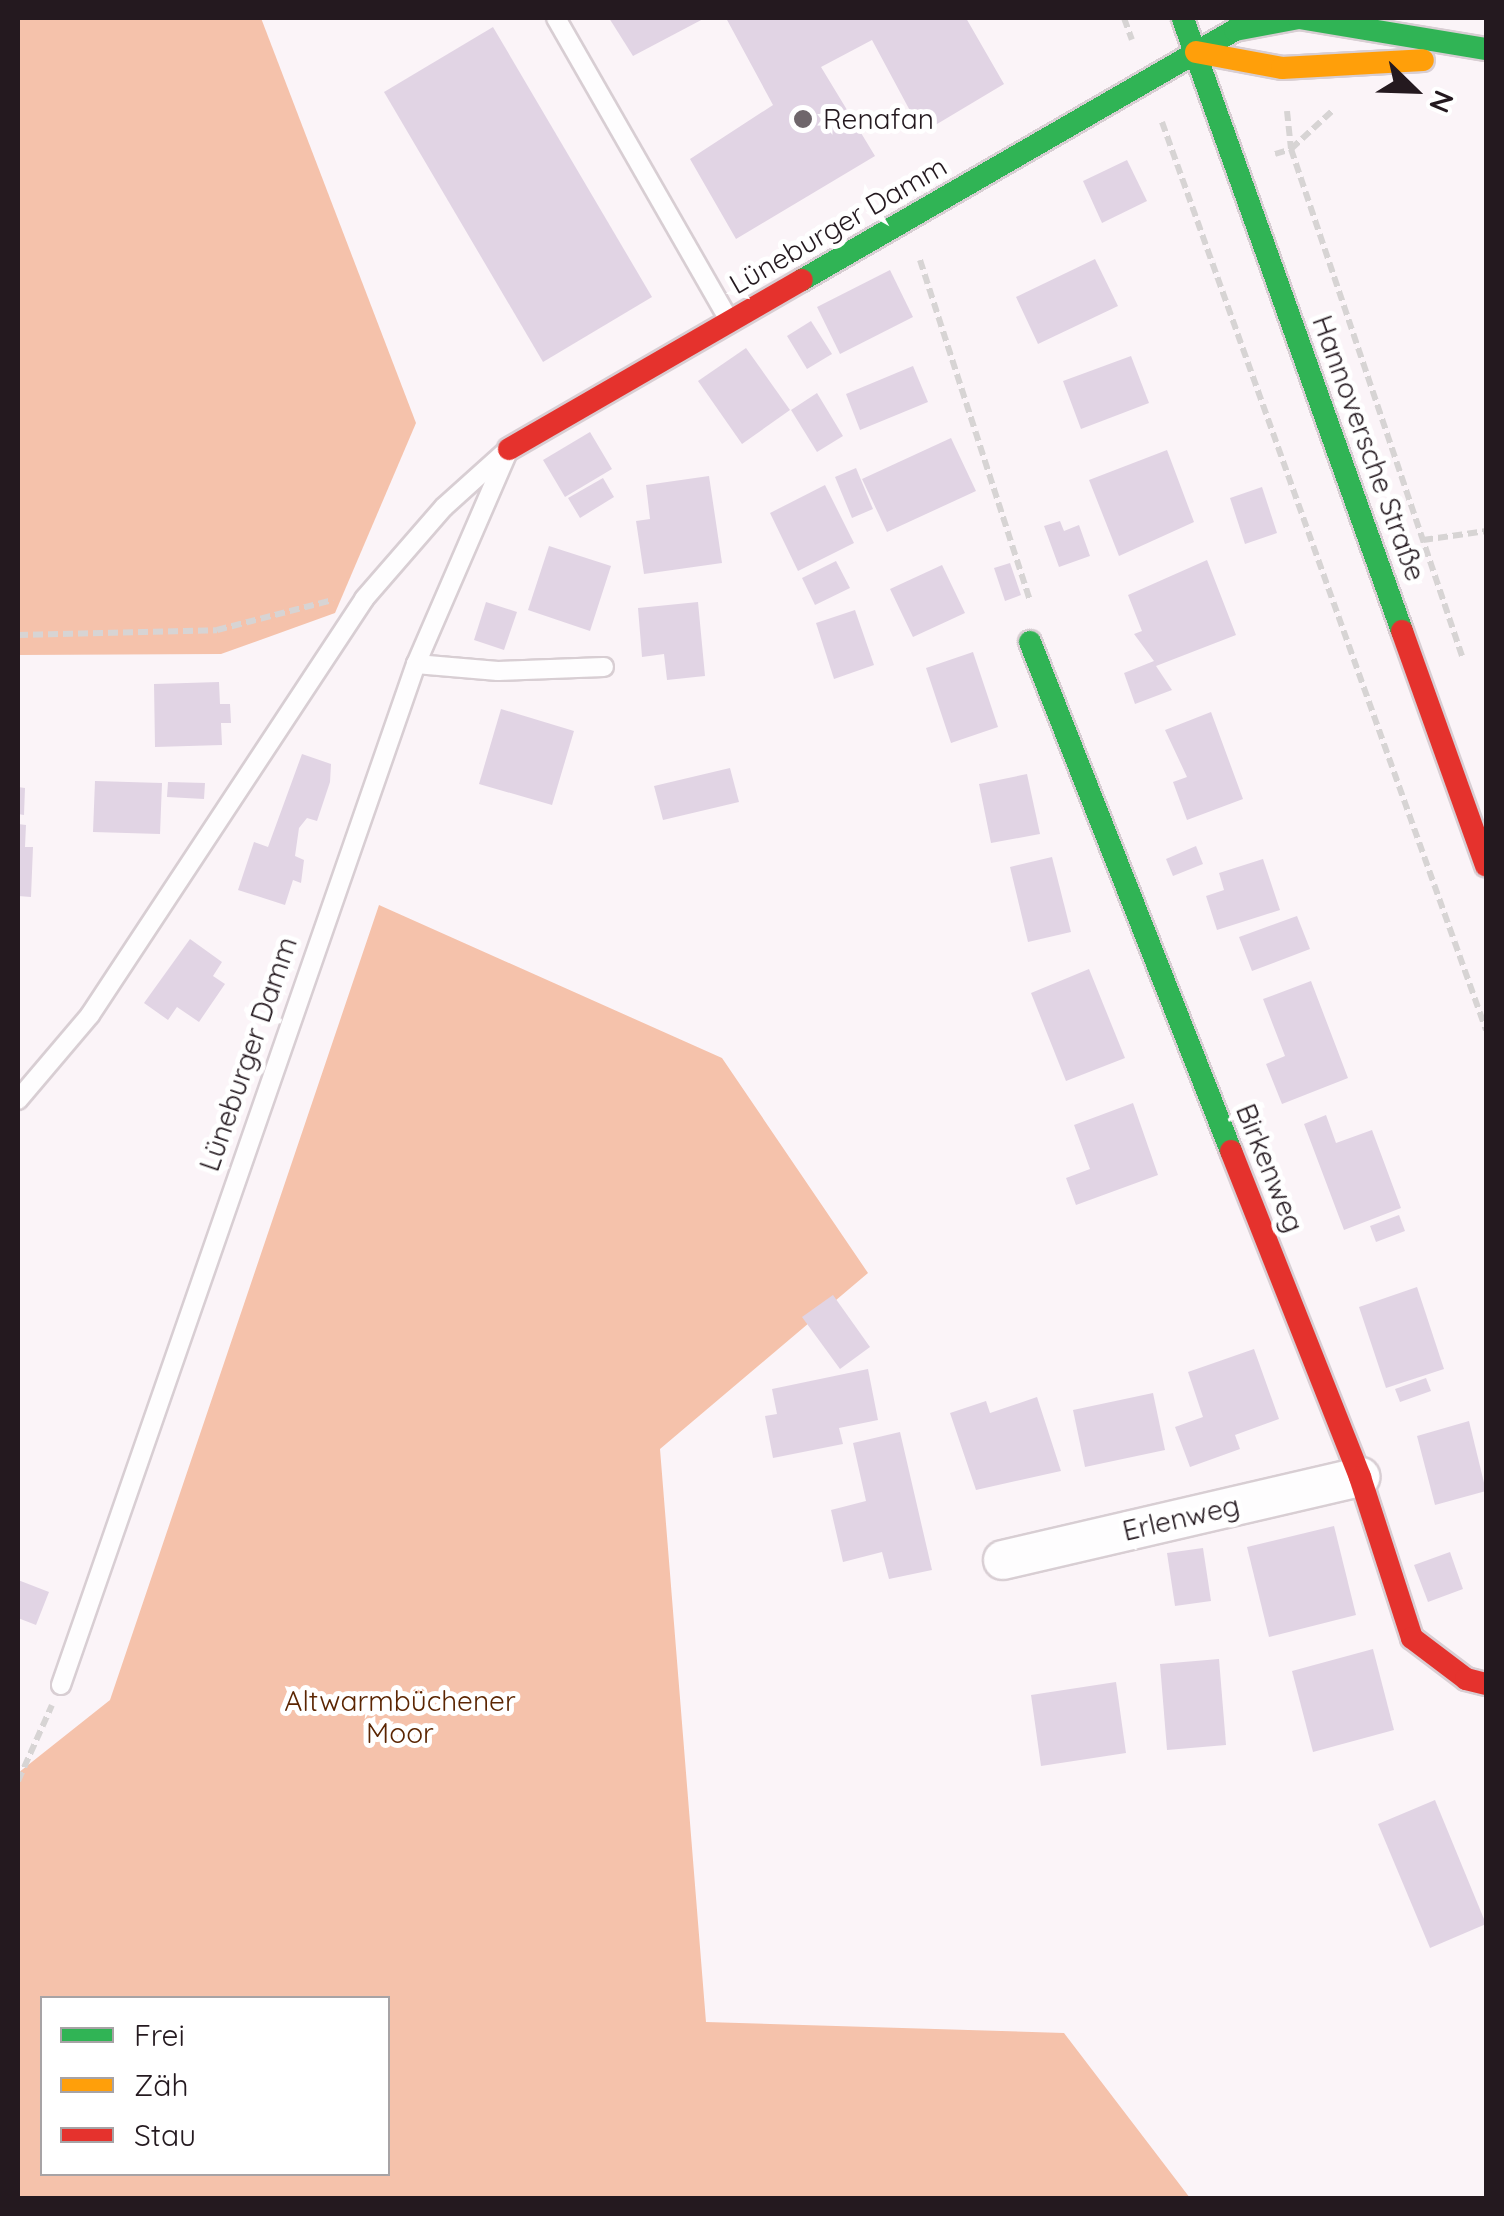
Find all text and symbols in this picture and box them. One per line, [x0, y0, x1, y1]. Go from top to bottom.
north arrow [1364, 40, 1464, 140]
text: N [1422, 86, 1462, 118]
place label: Renafan [823, 102, 934, 136]
marker: Renafan [792, 108, 814, 130]
street label: Lüneburger Damm [723, 149, 953, 301]
street label: Hannoversche Straße [1305, 311, 1433, 585]
street label: Lüneburger Damm [192, 933, 304, 1175]
street label: Birkenweg [1229, 1099, 1311, 1237]
street label: Erlenweg [1119, 1488, 1243, 1548]
park label: Altwarmbüchener Moor [284, 1684, 516, 1750]
legend [40, 1996, 390, 2176]
text: Frei [134, 2016, 185, 2054]
text: Zäh [134, 2066, 189, 2104]
text: Stau [134, 2116, 196, 2154]

